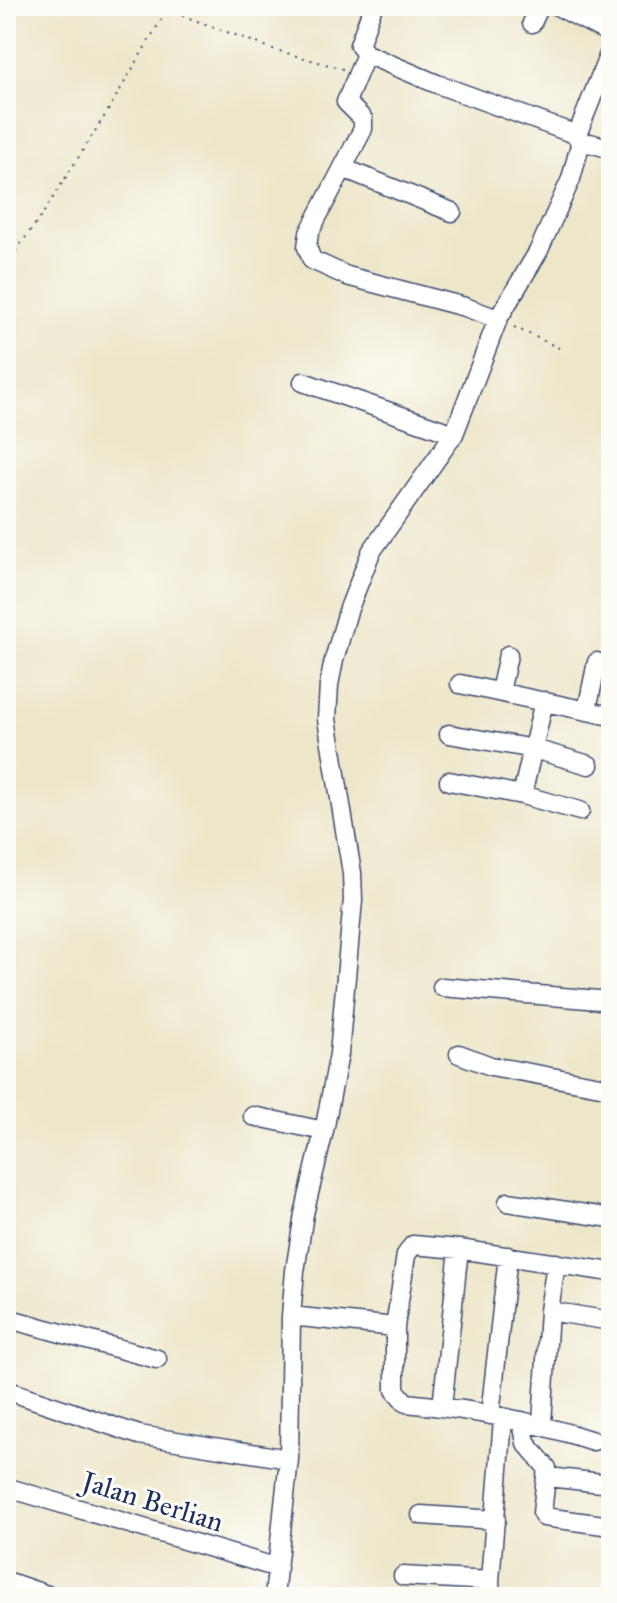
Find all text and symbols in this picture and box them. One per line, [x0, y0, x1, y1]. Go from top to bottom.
street label: Jalan Berlian [75, 1463, 228, 1540]

